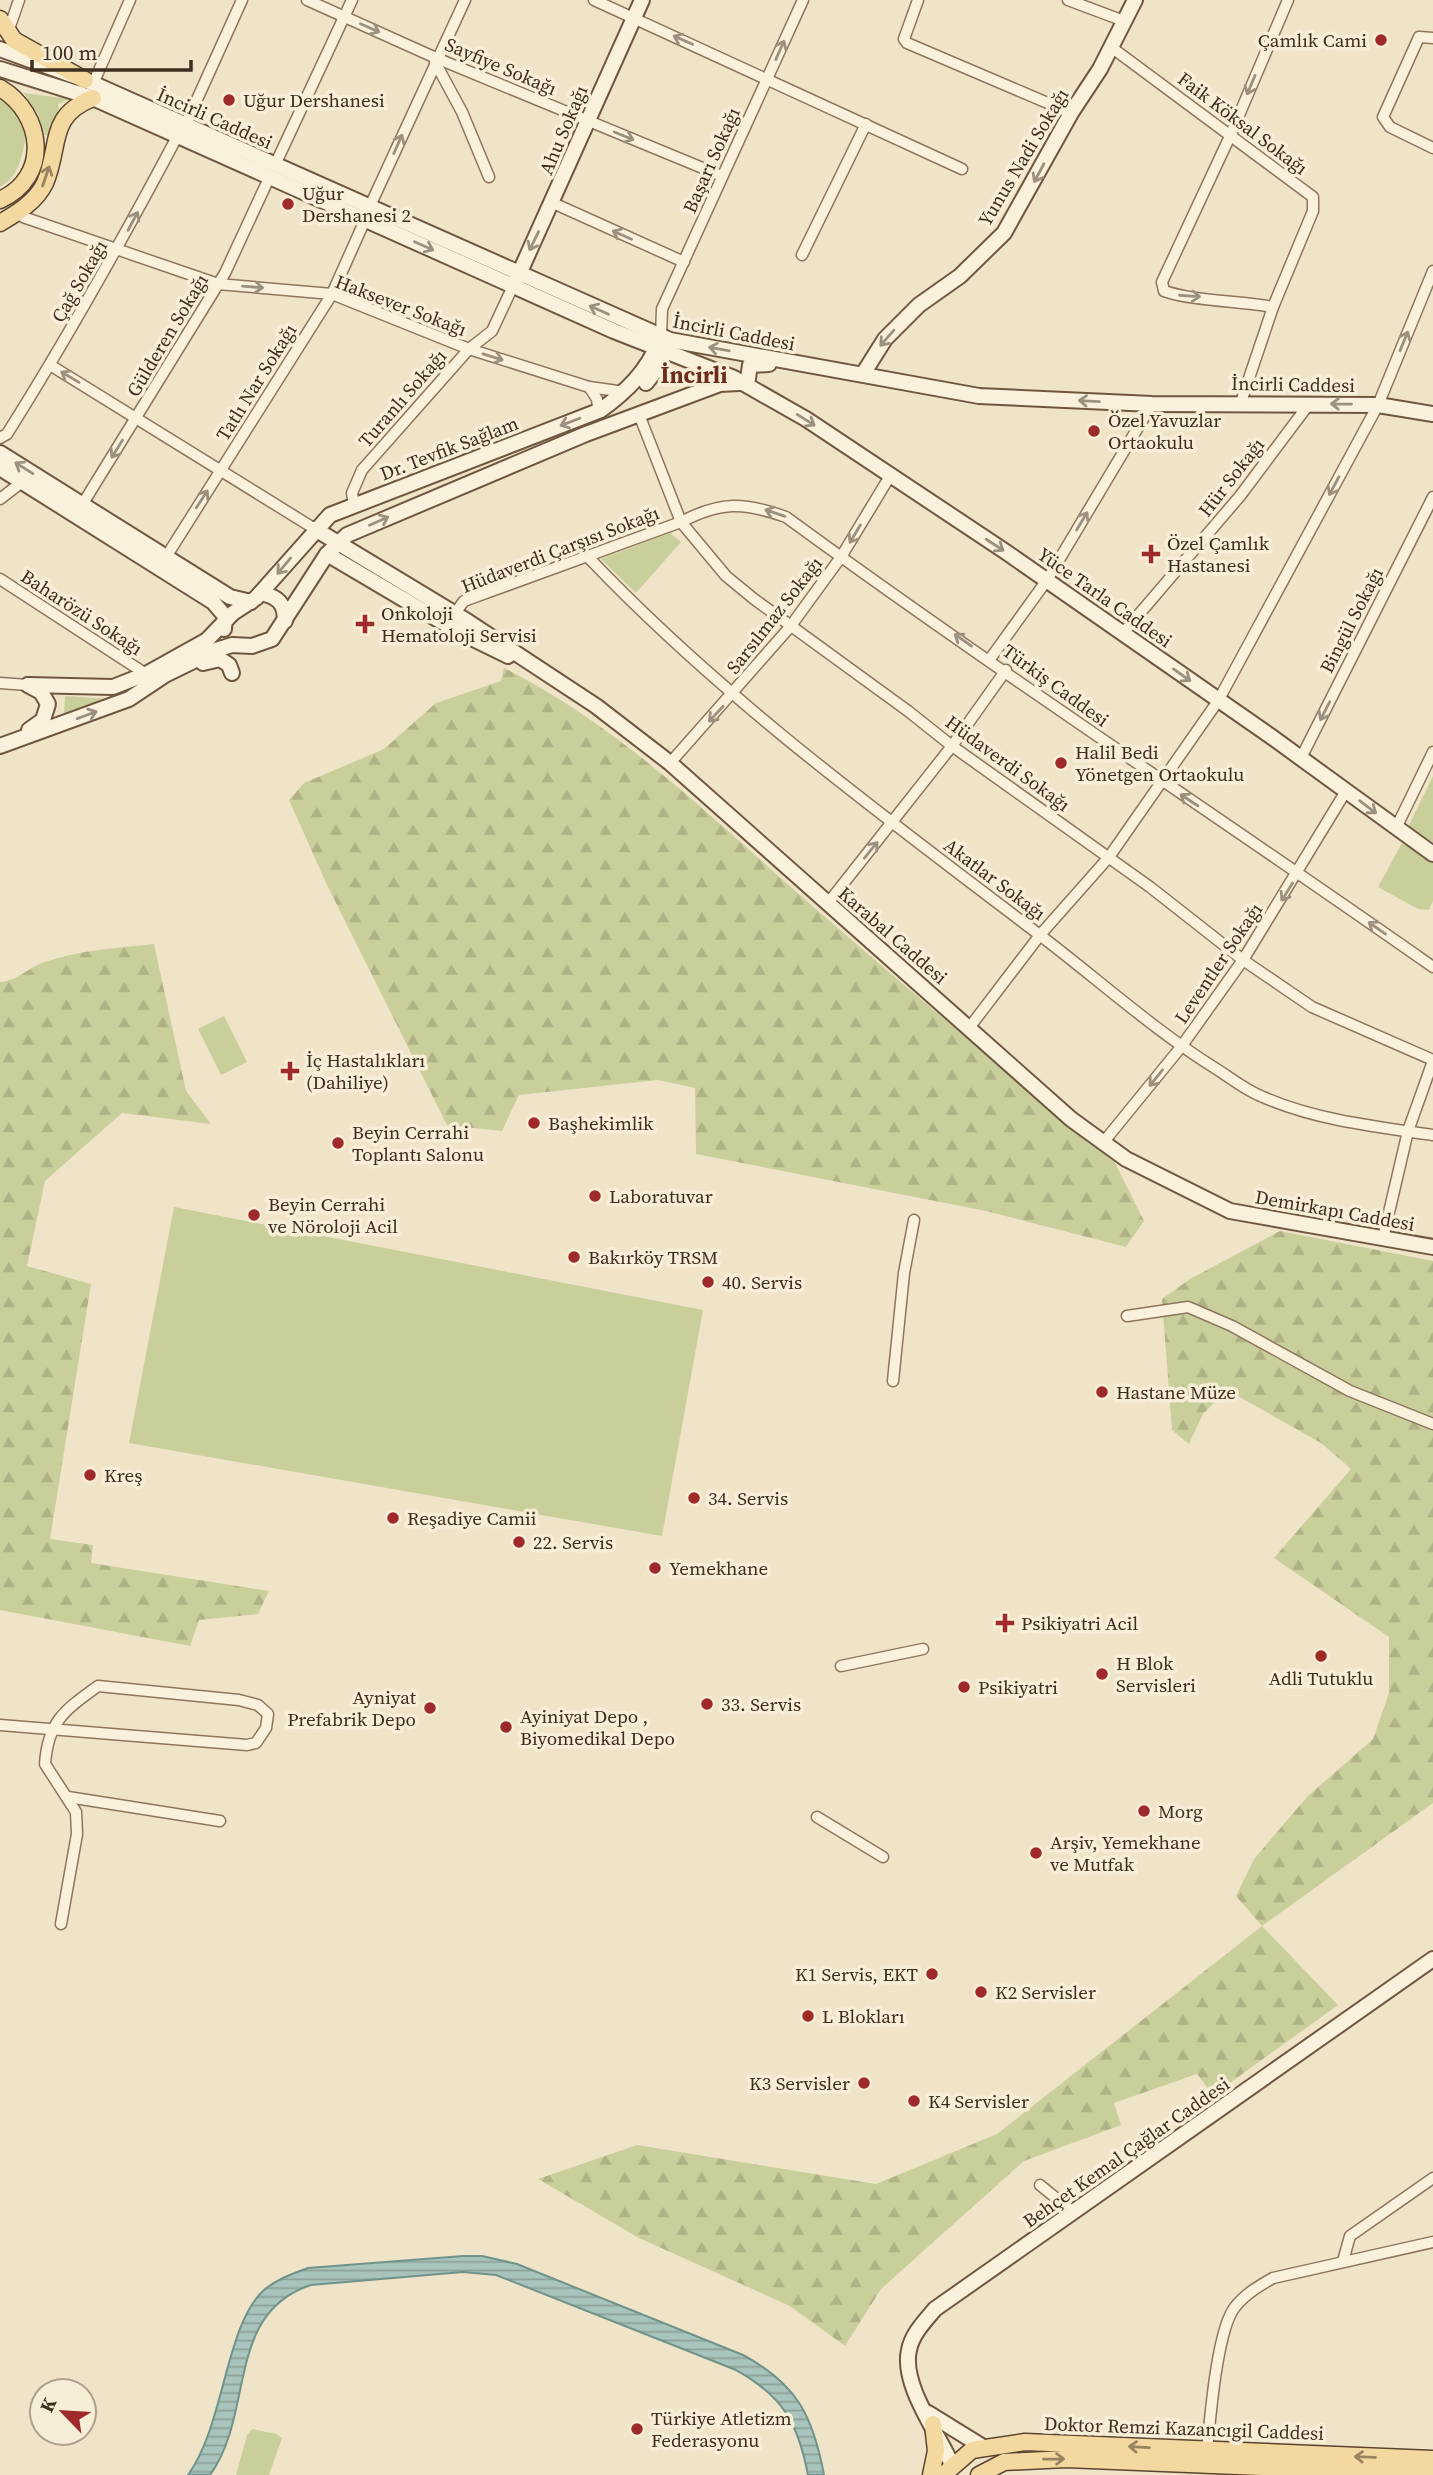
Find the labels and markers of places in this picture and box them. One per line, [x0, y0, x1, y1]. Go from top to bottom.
place label: Çamlık Cami [1258, 27, 1367, 53]
marker: Çamlık Cami [1373, 32, 1389, 48]
place label: Uğur Dershanesi [243, 87, 385, 113]
marker: Uğur Dershanesi [221, 92, 237, 108]
place label: Uğur Dershanesi 2 [302, 180, 411, 228]
marker: Uğur Dershanesi 2 [280, 196, 296, 212]
place label: Özel Yavuzlar Ortaokulu [1108, 407, 1221, 455]
marker: Özel Yavuzlar Ortaokulu [1086, 423, 1102, 439]
place label: Özel Çamlık Hastanesi [1167, 530, 1270, 578]
marker: Özel Çamlık Hastanesi [1141, 544, 1161, 564]
place label: Onkoloji Hematoloji Servisi [381, 600, 537, 648]
marker: Onkoloji Hematoloji Servisi [355, 614, 375, 634]
place label: Halil Bedi Yönetgen Ortaokulu [1075, 739, 1244, 787]
marker: Halil Bedi Yönetgen Ortaokulu [1053, 755, 1069, 771]
place label: İç Hastalıkları (Dahiliye) [306, 1047, 426, 1095]
marker: İç Hastalıkları (Dahiliye) [280, 1061, 300, 1081]
place label: Başhekimlik [548, 1110, 654, 1136]
marker: Başhekimlik [526, 1115, 542, 1131]
place label: Beyin Cerrahi Toplantı Salonu [352, 1119, 484, 1167]
marker: Beyin Cerrahi Toplantı Salonu [330, 1135, 346, 1151]
place label: Laboratuvar [609, 1183, 713, 1209]
marker: Laboratuvar [587, 1188, 603, 1204]
place label: Beyin Cerrahi ve Nöroloji Acil [268, 1191, 398, 1239]
marker: Beyin Cerrahi ve Nöroloji Acil [246, 1207, 262, 1223]
place label: Bakırköy TRSM [588, 1244, 718, 1270]
marker: Bakırköy TRSM [566, 1249, 582, 1265]
place label: 40. Servis [722, 1269, 802, 1295]
marker: 40. Servis [700, 1274, 716, 1290]
place label: Hastane Müze [1116, 1379, 1236, 1405]
marker: Hastane Müze [1094, 1384, 1110, 1400]
place label: Kreş [104, 1462, 142, 1488]
marker: Kreş [82, 1467, 98, 1483]
place label: 34. Servis [708, 1485, 788, 1511]
marker: 34. Servis [686, 1490, 702, 1506]
place label: Reşadiye Camii [407, 1505, 537, 1531]
marker: Reşadiye Camii [385, 1510, 401, 1526]
place label: 22. Servis [533, 1529, 613, 1555]
marker: 22. Servis [511, 1534, 527, 1550]
place label: Yemekhane [669, 1555, 768, 1581]
marker: Yemekhane [647, 1560, 663, 1576]
place label: Psikiyatri Acil [1021, 1610, 1138, 1636]
marker: Psikiyatri Acil [995, 1613, 1015, 1633]
marker: Adli Tutuklu [1313, 1648, 1329, 1664]
place label: H Blok Servisleri [1116, 1650, 1196, 1698]
place label: Adli Tutuklu [1269, 1665, 1373, 1691]
marker: H Blok Servisleri [1094, 1666, 1110, 1682]
place label: Psikiyatri [978, 1674, 1058, 1700]
marker: Psikiyatri [956, 1679, 972, 1695]
place label: Ayniyat Prefabrik Depo [287, 1684, 417, 1732]
place label: 33. Servis [721, 1691, 801, 1717]
marker: 33. Servis [699, 1696, 715, 1712]
marker: Ayniyat Prefabrik Depo [422, 1700, 438, 1716]
place label: Ayiniyat Depo , Biyomedikal Depo [520, 1703, 675, 1751]
marker: Ayiniyat Depo , Biyomedikal Depo [498, 1719, 514, 1735]
place label: Morg [1158, 1798, 1203, 1824]
marker: Morg [1136, 1803, 1152, 1819]
place label: Arşiv, Yemekhane ve Mutfak [1050, 1829, 1201, 1877]
marker: Arşiv, Yemekhane ve Mutfak [1028, 1845, 1044, 1861]
place label: K1 Servis, EKT [795, 1961, 919, 1987]
marker: K1 Servis, EKT [924, 1966, 940, 1982]
place label: K2 Servisler [995, 1979, 1096, 2005]
marker: K2 Servisler [973, 1984, 989, 2000]
place label: L Blokları [822, 2003, 905, 2029]
marker: L Blokları [800, 2008, 816, 2024]
place label: K3 Servisler [749, 2070, 850, 2096]
marker: K3 Servisler [856, 2075, 872, 2091]
place label: K4 Servisler [928, 2088, 1029, 2114]
marker: K4 Servisler [906, 2093, 922, 2109]
place label: Türkiye Atletizm Federasyonu [651, 2405, 792, 2453]
marker: Türkiye Atletizm Federasyonu [629, 2421, 645, 2437]

